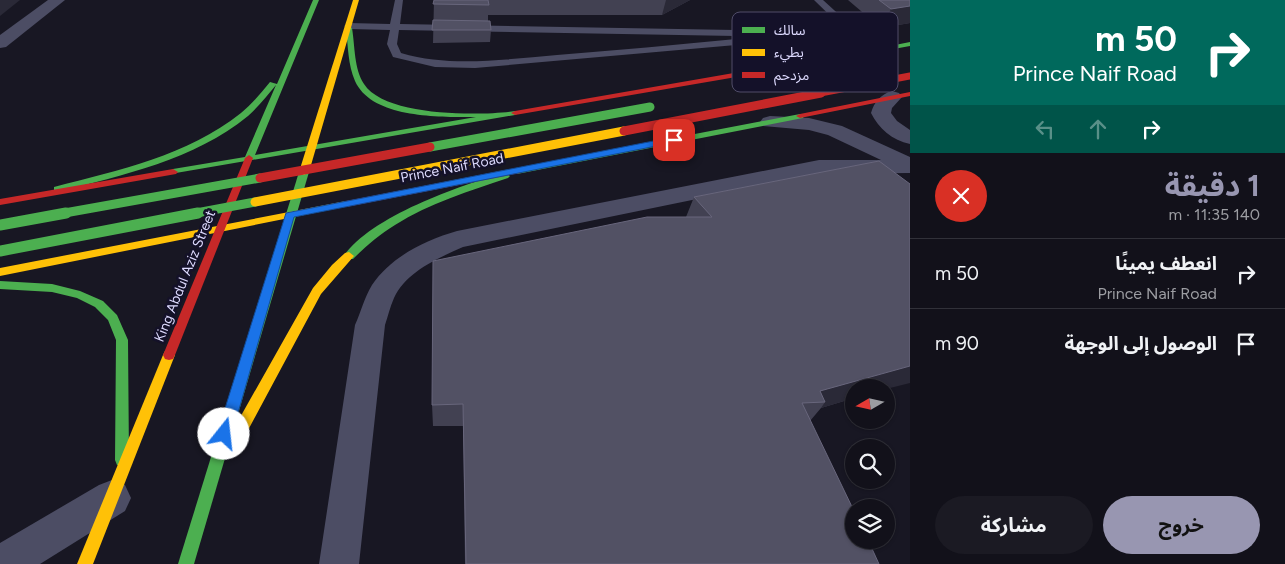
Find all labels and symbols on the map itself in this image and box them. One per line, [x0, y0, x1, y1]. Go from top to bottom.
legend [732, 12, 898, 92]
text: سالك [774, 22, 806, 39]
text: بطيء [774, 44, 804, 63]
text: مزدحم [774, 67, 809, 86]
pin [653, 119, 695, 161]
street label: Prince Naif Road [399, 150, 505, 186]
street label: King Abdul Aziz Street [151, 208, 219, 344]
north arrow [845, 379, 895, 429]
position arrow [197, 407, 249, 459]

